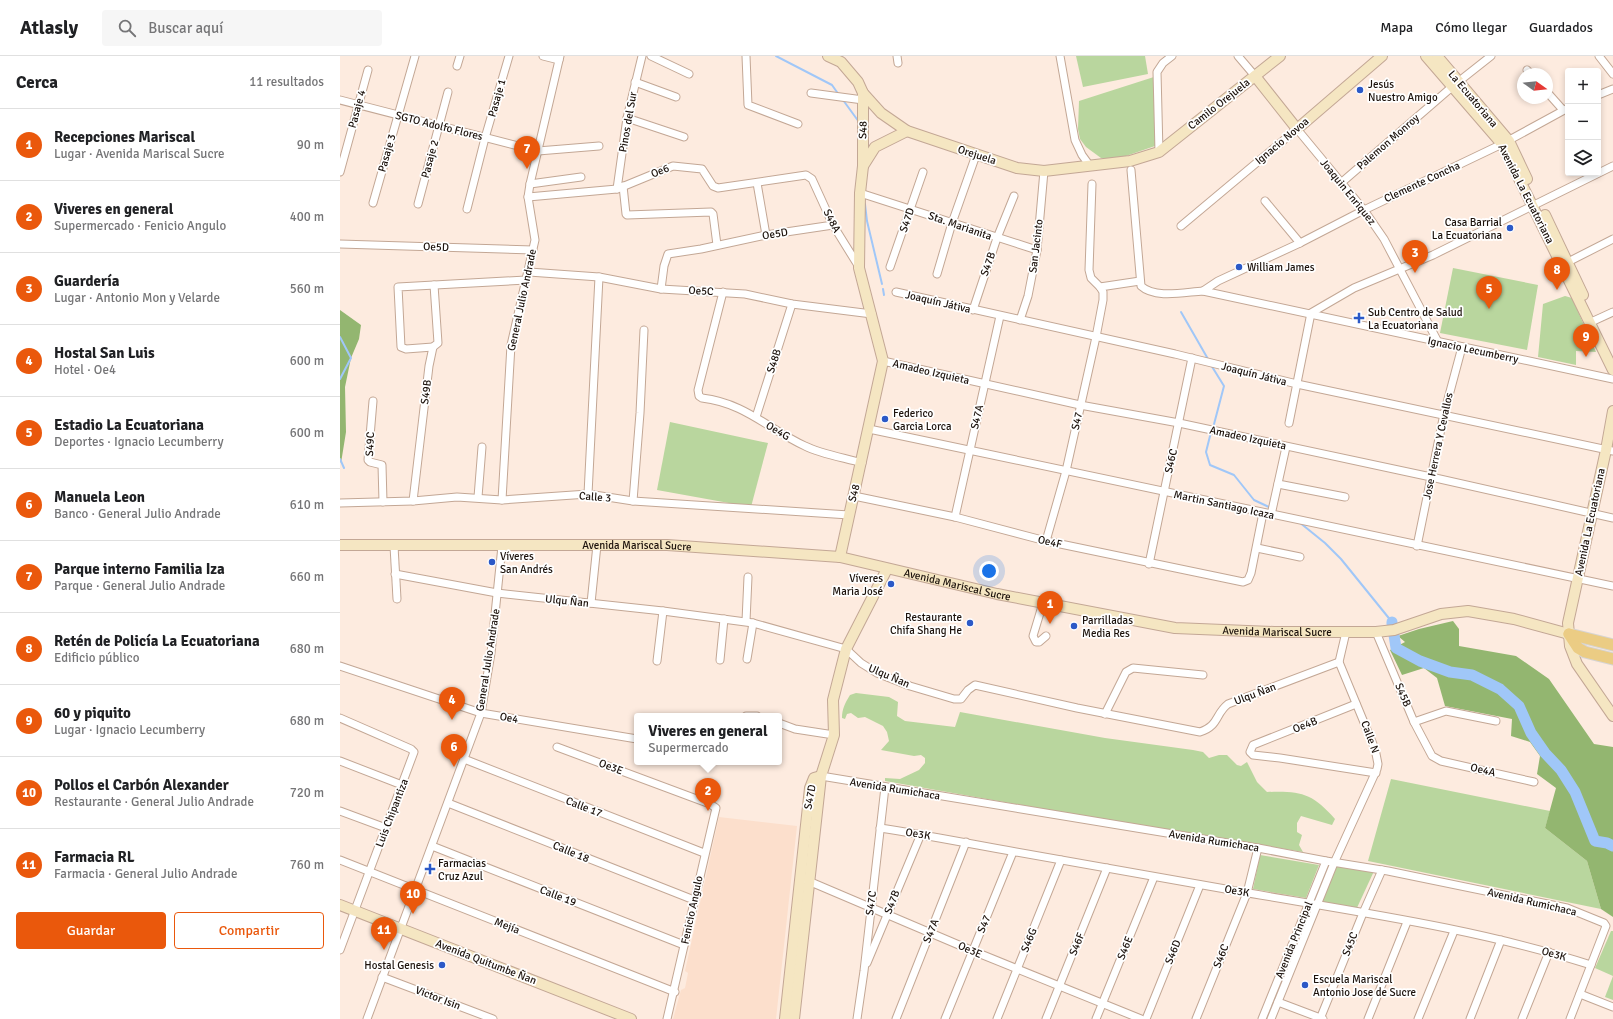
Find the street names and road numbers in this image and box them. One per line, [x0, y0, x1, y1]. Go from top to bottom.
street label: La Ecuatoriana [1445, 68, 1501, 130]
street label: Camilo Orejuela [1185, 76, 1253, 132]
street label: Pasaje 1 [485, 77, 509, 118]
street label: Pasaje 4 [346, 88, 368, 129]
street label: Pinos del Sur [616, 91, 640, 153]
street label: SGTO Adolfo Flores [394, 109, 484, 143]
street label: Palemon Monroy [1354, 111, 1422, 173]
street label: Ignacio Novoa [1252, 114, 1312, 167]
street label: S48 [856, 121, 870, 139]
street label: Pasaje 3 [375, 132, 399, 173]
street label: Pasaje 2 [419, 138, 441, 179]
street label: Avenida La Ecuatoriana [1495, 142, 1557, 246]
street label: Orejuela [956, 143, 998, 167]
street label: Joaquin Enriquez [1317, 156, 1379, 228]
street label: Clemente Concha [1382, 159, 1462, 205]
street label: Oe6 [649, 161, 671, 181]
street label: S47D [897, 206, 917, 234]
street label: S48A [821, 207, 844, 235]
street label: Sta. Marianita [926, 209, 994, 243]
street label: San Jacinto [1026, 218, 1046, 274]
street label: Oe5D [761, 226, 789, 242]
street label: Oe5D [423, 240, 449, 254]
street label: General Julio Andrade [505, 248, 539, 352]
street label: S47B [978, 250, 998, 278]
street label: Oe5C [688, 284, 714, 298]
street label: Joaquín Játiva [904, 288, 972, 316]
street label: Ignacio Lecumberry [1426, 334, 1521, 366]
street label: S48B [764, 347, 784, 375]
street label: Amadeo Izquieta [891, 357, 971, 387]
street label: Joaquín Játiva [1220, 360, 1288, 388]
street label: S49B [418, 379, 434, 405]
street label: Jose Herrera Y Cevallos [1420, 391, 1456, 501]
street label: S47A [968, 403, 986, 431]
street label: S47 [1069, 411, 1085, 431]
street label: Oe4G [764, 419, 792, 443]
street label: Amadeo Izquieta [1208, 424, 1288, 453]
street label: S49C [363, 431, 377, 457]
street label: S46C [1162, 447, 1180, 474]
street label: Avenida La Ecuatoriana [1572, 466, 1608, 577]
street label: S48 [846, 483, 862, 503]
street label: Martin Santiago Icaza [1172, 488, 1276, 522]
street label: Calle 3 [578, 489, 612, 505]
street label: Oe4F [1037, 533, 1064, 551]
street label: Avenida Mariscal Sucre [582, 538, 692, 553]
street label: Avenida Mariscal Sucre [903, 566, 1012, 603]
street label: Ulqu Ñan [545, 592, 589, 610]
street label: General Julio Andrade [473, 608, 503, 712]
street label: Avenida Mariscal Sucre [1222, 623, 1332, 639]
street label: Ulqu Ñan [866, 661, 912, 691]
street label: Ulqu Ñan [1232, 680, 1278, 708]
street label: S45B [1392, 681, 1414, 709]
street label: Oe4 [499, 710, 519, 726]
street label: Oe4B [1291, 714, 1319, 736]
street label: Calle N [1358, 719, 1382, 755]
street label: Oe3E [597, 756, 625, 778]
street label: Oe4A [1469, 761, 1497, 779]
street label: Avenida Rumichaca [849, 775, 942, 803]
street label: Luis Chipantiza [373, 777, 411, 849]
street label: S47D [801, 783, 819, 811]
street label: Calle 17 [564, 794, 604, 820]
street label: Oe3K [905, 826, 932, 842]
street label: Avenida Rumichaca [1168, 827, 1261, 855]
street label: Calle 18 [551, 839, 591, 865]
street label: Fenicio Angulo [678, 874, 706, 945]
street label: Oe3K [1223, 882, 1251, 900]
street label: Calle 19 [538, 883, 578, 909]
street label: Avenida Rumichaca [1486, 885, 1578, 919]
street label: S47B [881, 888, 903, 916]
street label: S47C [863, 890, 879, 916]
street label: Avenida Principal [1273, 900, 1315, 980]
street label: S47 [975, 913, 993, 935]
street label: Mejía [493, 915, 522, 937]
street label: S47A [920, 917, 942, 945]
street label: S46G [1018, 926, 1040, 954]
street label: S46F [1067, 930, 1088, 957]
street label: S45C [1339, 930, 1361, 958]
street label: S46E [1114, 934, 1136, 962]
street label: Avenida Quitumbe Ñan [434, 937, 538, 987]
street label: S46D [1162, 938, 1184, 966]
street label: Oe3E [956, 939, 984, 961]
street label: S46C [1210, 942, 1232, 970]
street label: Oe3K [1540, 944, 1568, 964]
street label: Victor Isin [414, 983, 462, 1013]

